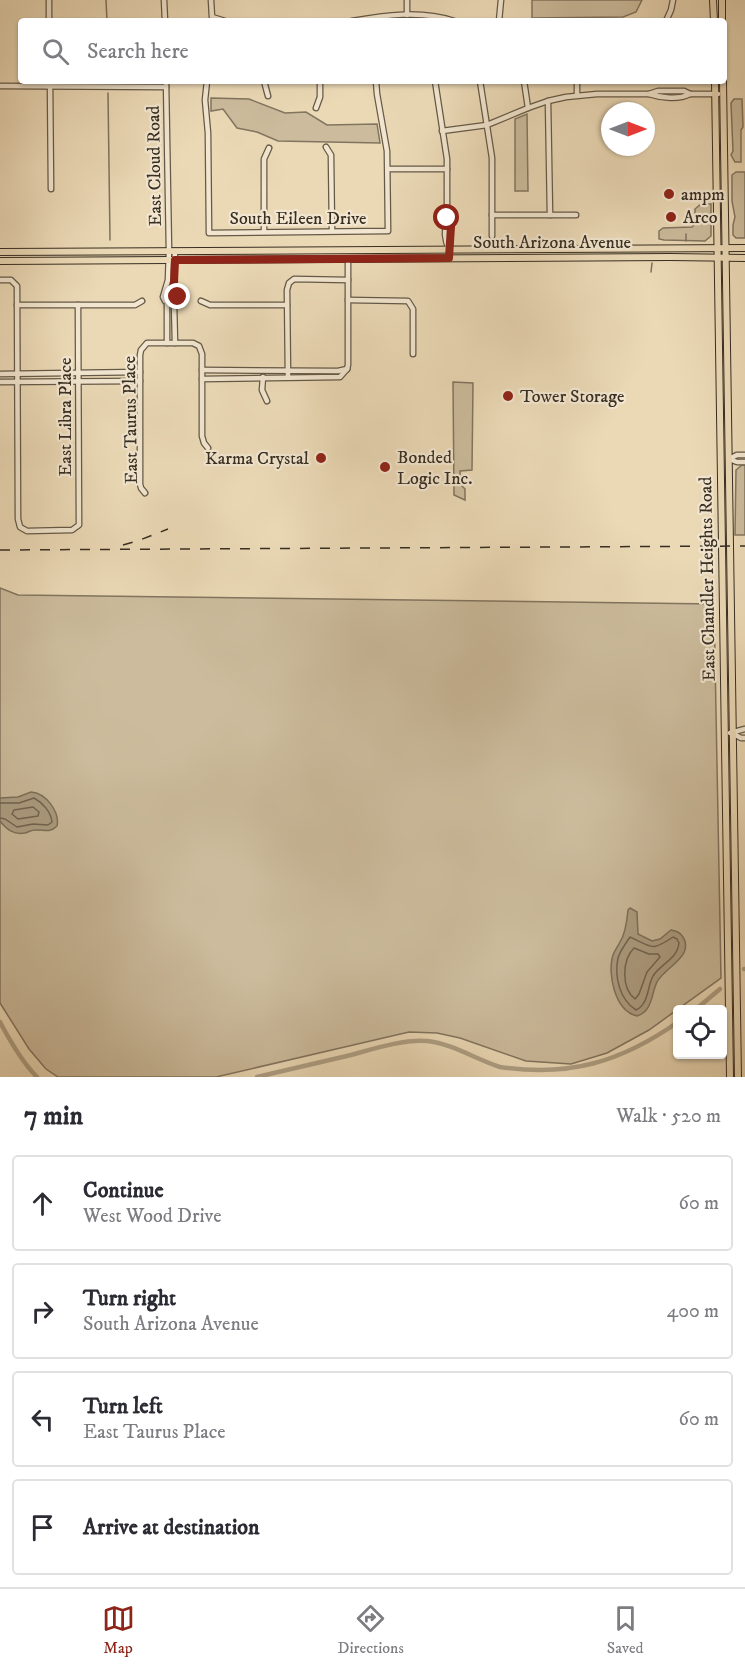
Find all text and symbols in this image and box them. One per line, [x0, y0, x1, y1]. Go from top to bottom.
search box [18, 18, 727, 84]
icon: search [39, 35, 72, 68]
text: Search here [87, 38, 189, 65]
north arrow [601, 102, 655, 156]
street label: East Cloud Road [143, 105, 167, 227]
place label: ampm [681, 184, 725, 206]
marker: ampm [662, 187, 676, 201]
route start [433, 204, 459, 230]
place label: Arco [683, 207, 718, 229]
street label: South Eileen Drive [230, 208, 366, 230]
marker: Arco [664, 210, 678, 224]
street label: South Arizona Avenue [473, 232, 631, 254]
route end [164, 283, 190, 309]
street label: East Taurus Place [119, 356, 143, 484]
street label: East Libra Place [55, 358, 77, 476]
place label: Tower Storage [520, 386, 624, 408]
marker: Tower Storage [501, 389, 515, 403]
place label: Bonded Logic Inc. [397, 447, 473, 490]
place label: Karma Crystal [205, 448, 310, 470]
marker: Karma Crystal [314, 451, 328, 465]
marker: Bonded Logic Inc. [378, 460, 392, 474]
street label: East Chandler Heights Road [695, 476, 721, 682]
map controls [673, 1005, 727, 1059]
button: locate [673, 1005, 727, 1059]
text: 7 min [24, 1100, 83, 1133]
text: Walk · 520 m [616, 1104, 721, 1129]
text: Continue [83, 1177, 164, 1204]
icon: ahead [26, 1187, 59, 1220]
text: 60 m [679, 1191, 719, 1216]
text: West Wood Drive [83, 1204, 222, 1229]
text: Turn right [83, 1285, 176, 1312]
icon: right [26, 1295, 59, 1328]
text: 400 m [667, 1299, 719, 1324]
text: South Arizona Avenue [83, 1312, 259, 1337]
text: Turn left [83, 1393, 163, 1420]
icon: left [26, 1403, 59, 1436]
text: 60 m [679, 1407, 719, 1432]
text: East Taurus Place [83, 1420, 226, 1445]
icon: arrive [26, 1511, 59, 1544]
text: Arrive at destination [83, 1514, 260, 1541]
tab: Map [102, 1602, 135, 1658]
tab: Directions [338, 1602, 404, 1658]
tab: Saved [607, 1602, 644, 1658]

